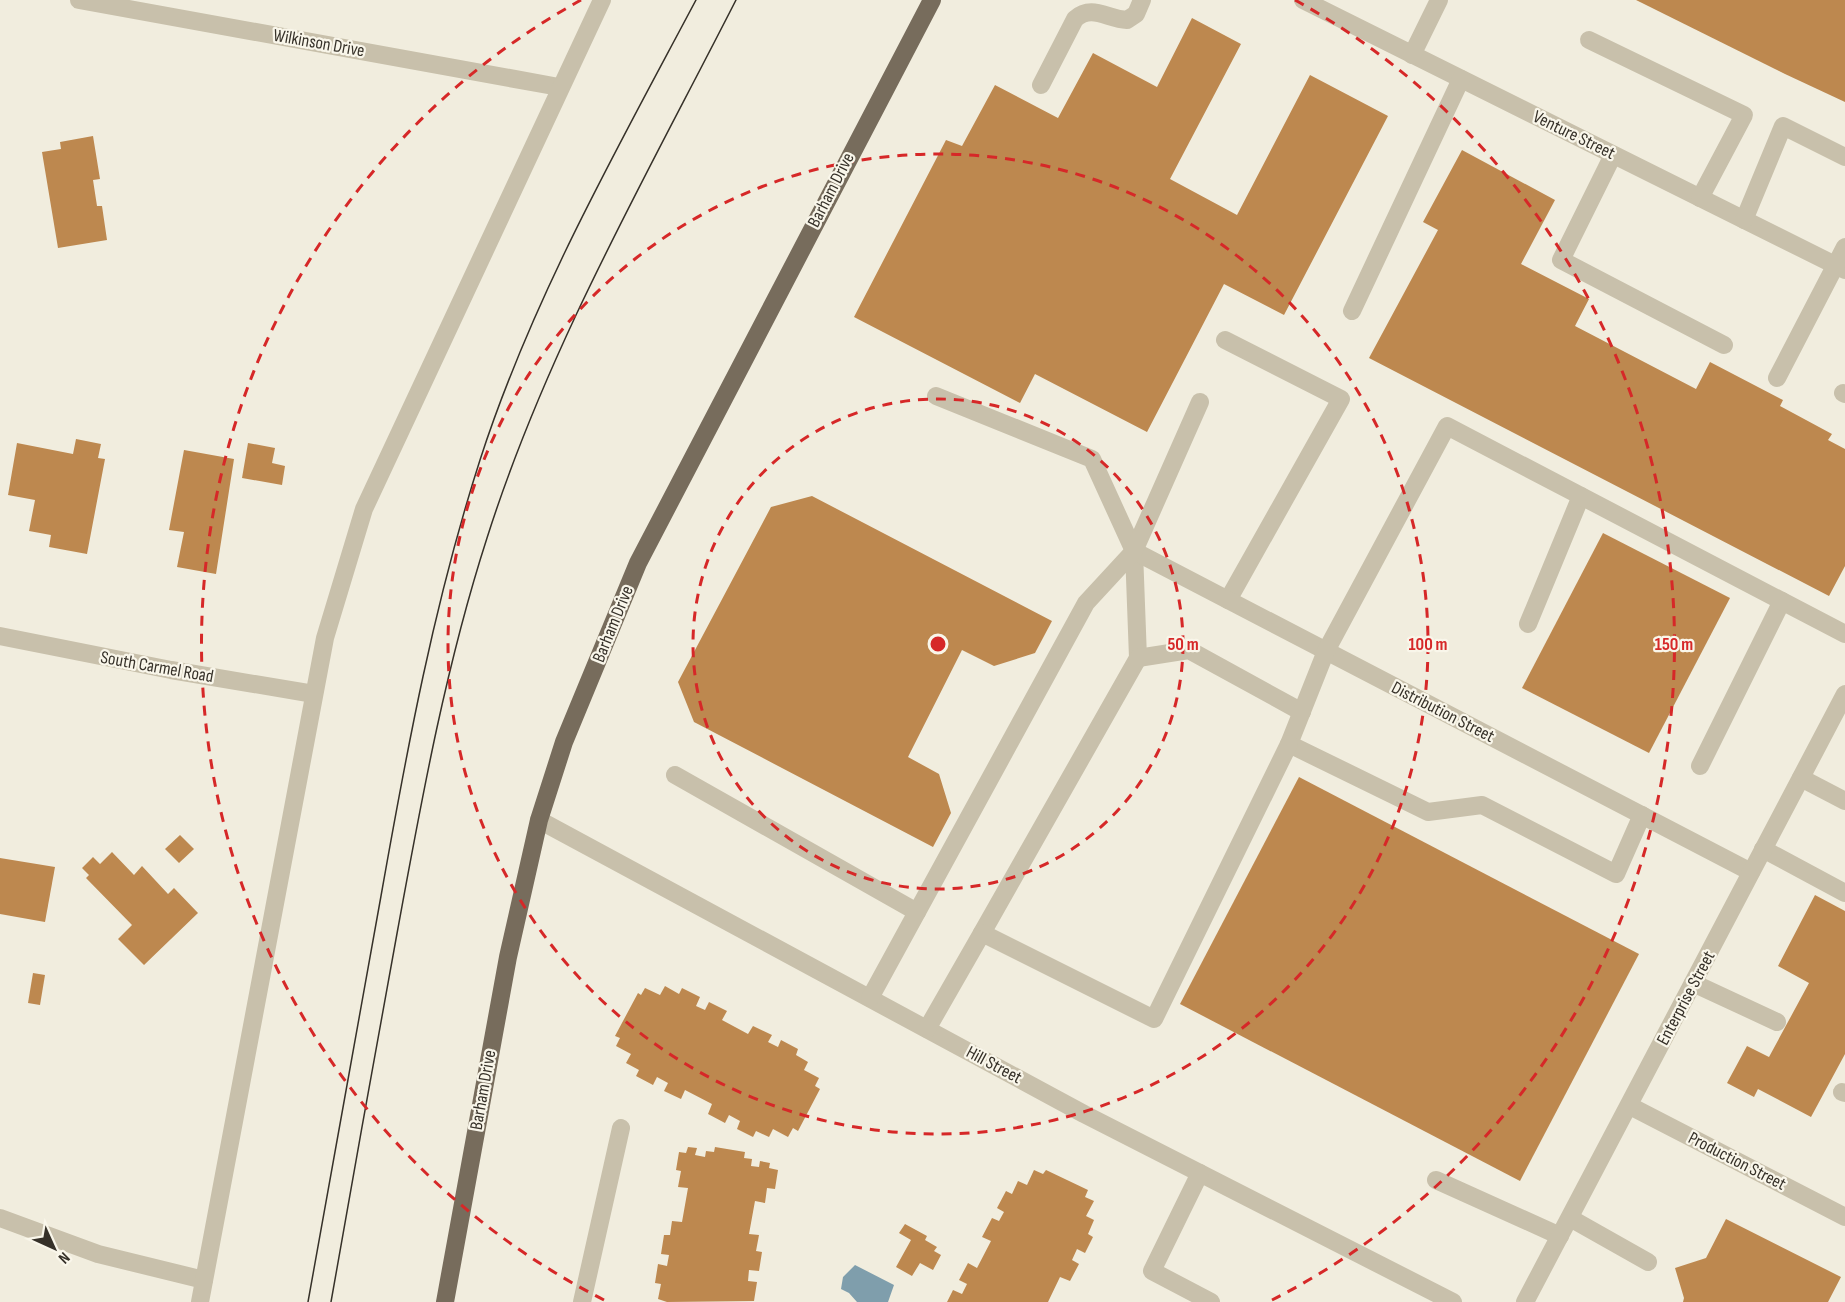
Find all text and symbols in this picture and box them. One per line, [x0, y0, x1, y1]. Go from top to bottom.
street label: Wilkinson Drive [272, 25, 366, 61]
street label: Venture Street [1530, 106, 1619, 164]
street label: Barham Drive [803, 149, 859, 231]
street label: Barham Drive [588, 583, 638, 665]
centre of rings [928, 634, 948, 654]
text: 50 m [1167, 634, 1199, 655]
text: 100 m [1409, 634, 1448, 655]
text: 150 m [1655, 634, 1693, 655]
street label: South Carmel Road [99, 647, 215, 687]
street label: Distribution Street [1388, 677, 1498, 747]
street label: Enterprise Street [1652, 947, 1720, 1049]
street label: Hill Street [963, 1042, 1026, 1089]
street label: Barham Drive [466, 1048, 500, 1132]
street label: Production Street [1685, 1127, 1790, 1195]
north arrow [24, 1218, 84, 1278]
text: N [54, 1248, 73, 1267]

